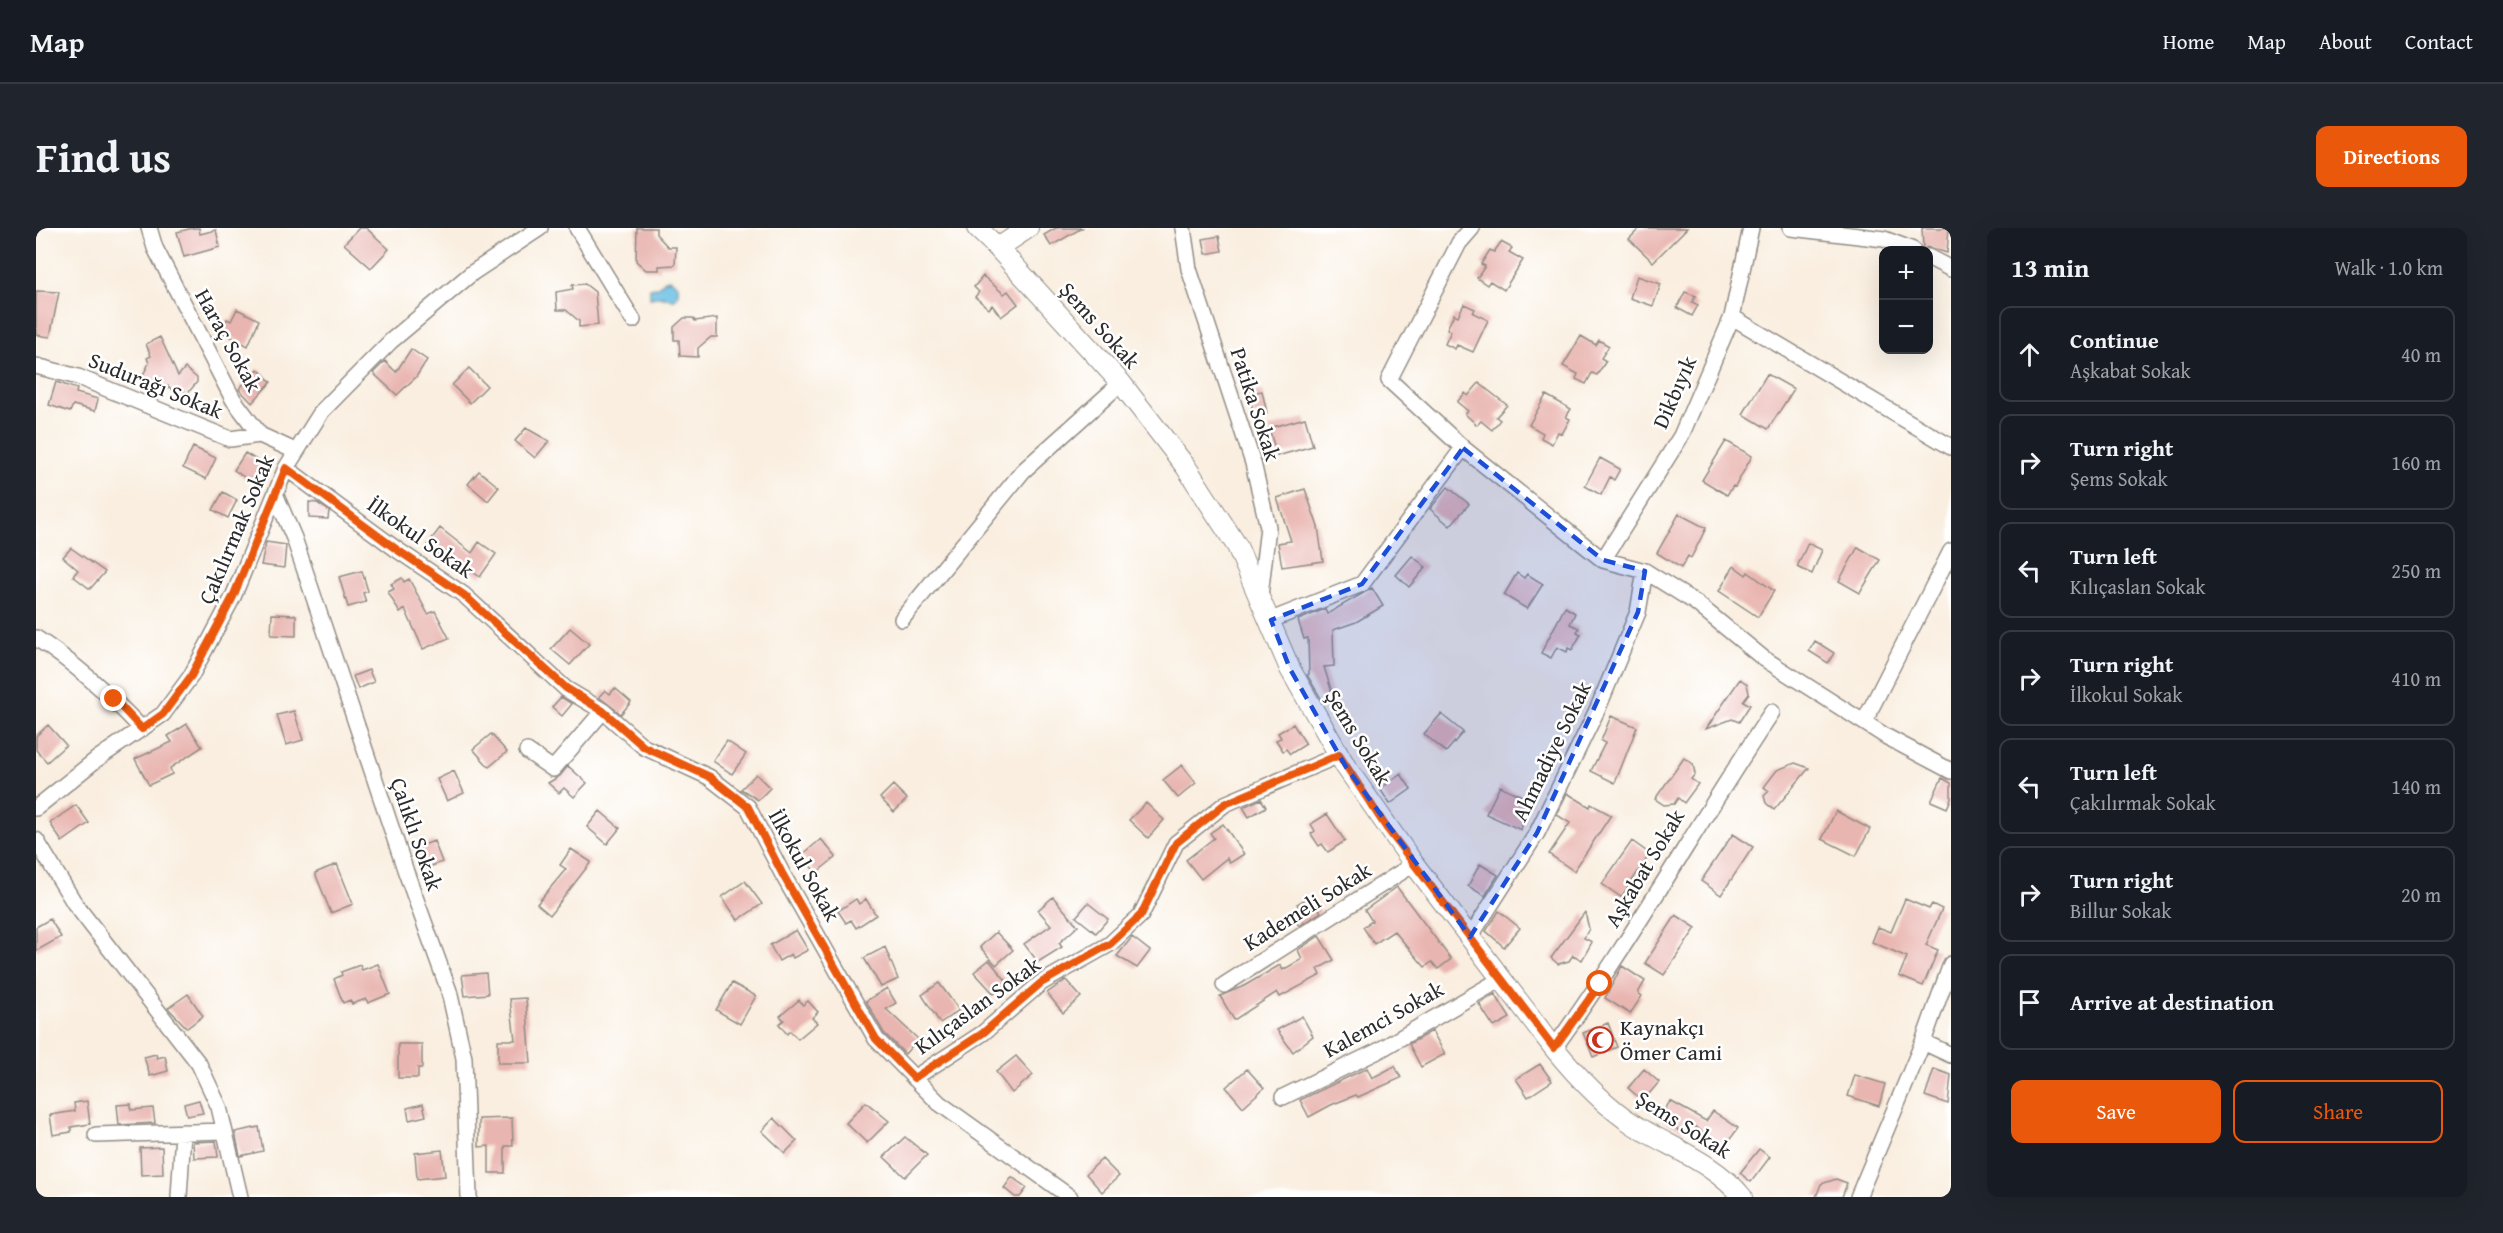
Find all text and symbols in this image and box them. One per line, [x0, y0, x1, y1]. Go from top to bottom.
text: Map [30, 21, 84, 62]
text: Home [2163, 26, 2214, 57]
text: Map [2247, 26, 2286, 57]
text: About [2319, 26, 2372, 57]
text: Contact [2405, 26, 2473, 57]
text: Find us [36, 126, 171, 187]
button: Directions [2316, 126, 2467, 187]
map controls [1879, 246, 1933, 354]
button: + [1879, 246, 1933, 300]
text: 13 min [2011, 248, 2089, 287]
text: Walk · 1.0 km [2334, 253, 2443, 282]
street label: Şems Sokak [1052, 274, 1148, 376]
street label: Haraç Sokak [187, 283, 271, 398]
button: − [1879, 300, 1933, 354]
text: Continue [2070, 324, 2159, 356]
icon: ahead [2013, 338, 2046, 371]
text: 40 m [2401, 340, 2441, 369]
street label: Patika Sokak [1223, 343, 1290, 466]
street label: Sudurağı Sokak [84, 344, 229, 427]
street label: Dikbıyık [1644, 350, 1705, 433]
text: Aşkabat Sokak [2070, 356, 2191, 385]
text: Turn right [2070, 432, 2173, 464]
icon: right [2013, 446, 2046, 479]
street label: Çakılırmak Sokak [190, 448, 282, 609]
text: 160 m [2391, 448, 2441, 477]
text: Şems Sokak [2070, 464, 2168, 493]
street label: İlkokul Sokak [361, 488, 482, 586]
text: Turn left [2070, 540, 2157, 572]
icon: left [2013, 554, 2046, 587]
text: 250 m [2391, 556, 2441, 585]
text: Kılıçaslan Sokak [2070, 572, 2205, 601]
text: Turn right [2070, 648, 2173, 680]
icon: right [2013, 662, 2046, 695]
text: 410 m [2391, 664, 2441, 693]
street label: Ahmadiye Sokak [1503, 675, 1599, 826]
text: İlkokul Sokak [2070, 680, 2182, 709]
street label: Şems Sokak [1318, 683, 1401, 792]
route end [100, 685, 126, 711]
text: Turn left [2070, 756, 2157, 788]
icon: left [2013, 770, 2046, 803]
text: 140 m [2391, 772, 2441, 801]
street label: Çalıklı Sokak [383, 773, 452, 896]
text: Çakılırmak Sokak [2070, 788, 2216, 817]
street label: Aşkabat Sokak [1596, 802, 1692, 933]
street label: İlkokul Sokak [761, 803, 849, 928]
street label: Kademeli Sokak [1237, 853, 1378, 958]
text: Turn right [2070, 864, 2173, 896]
icon: right [2013, 878, 2046, 911]
text: 20 m [2401, 880, 2441, 909]
text: Billur Sokak [2070, 896, 2171, 925]
street label: Kılıçaslan Sokak [907, 948, 1047, 1062]
route start [1586, 970, 1612, 996]
street label: Kalemci Sokak [1317, 972, 1450, 1065]
icon: arrive [2013, 986, 2046, 1019]
text: Arrive at destination [2070, 986, 2274, 1018]
place label: Kaynakçı Ömer Cami [1620, 1011, 1722, 1068]
mosque icon: Kaynakçı Ömer Cami [1585, 1025, 1615, 1055]
button: Save [2011, 1080, 2221, 1143]
button: Share [2233, 1080, 2443, 1143]
street label: Şems Sokak [1630, 1082, 1739, 1166]

